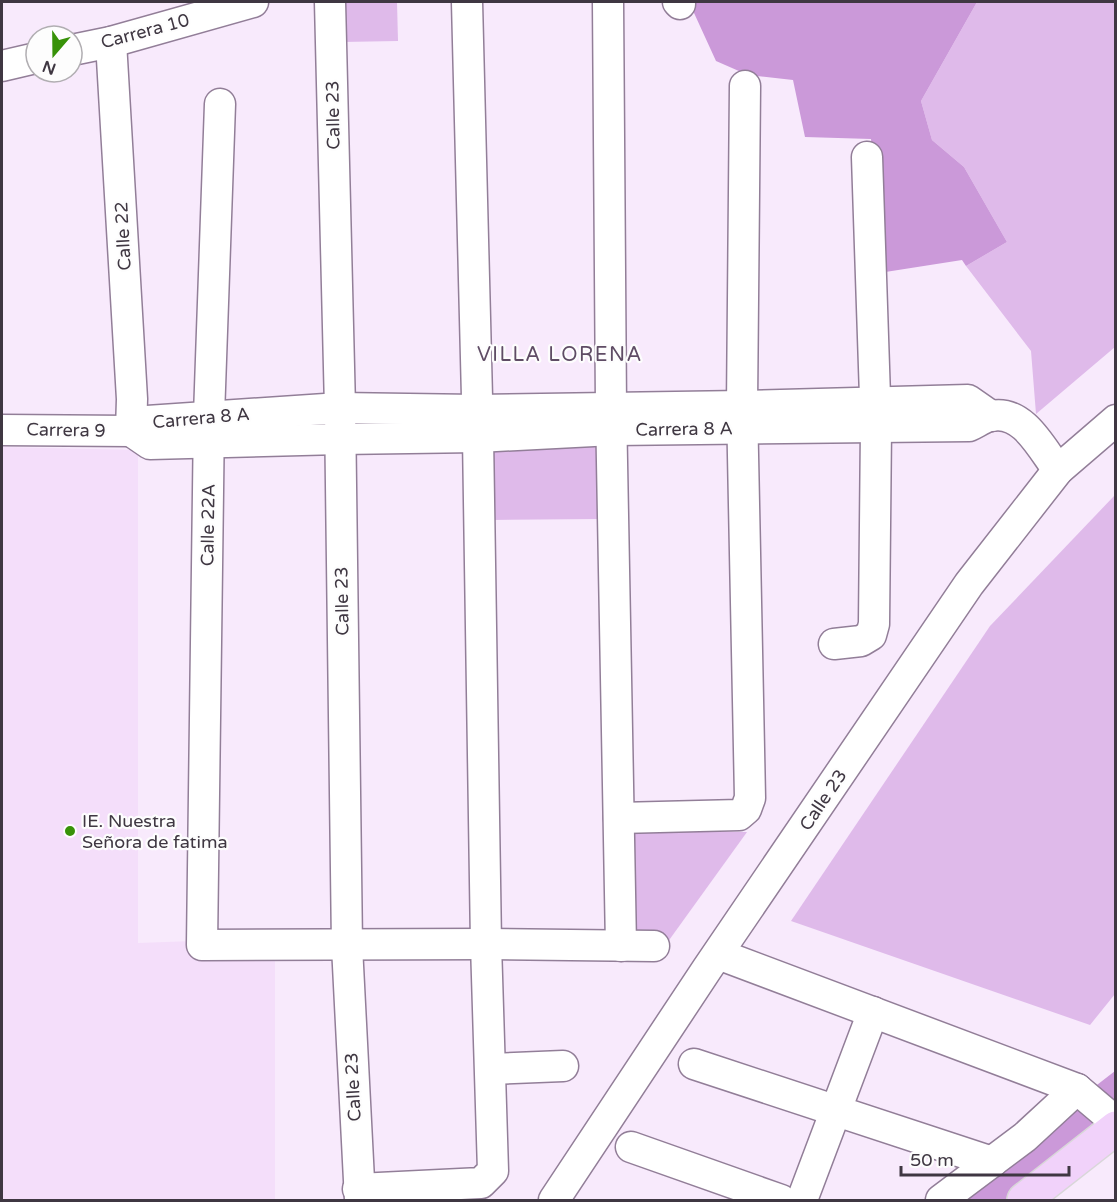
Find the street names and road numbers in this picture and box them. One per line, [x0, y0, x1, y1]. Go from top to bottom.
street label: Carrera 10 [98, 9, 192, 53]
street label: Calle 23 [321, 80, 345, 150]
street label: Calle 22 [110, 201, 136, 271]
street label: Carrera 8 A [152, 403, 250, 433]
street label: Carrera 8 A [635, 417, 733, 441]
street label: Carrera 9 [26, 418, 106, 442]
street label: Calle 22A [196, 484, 220, 566]
street label: Calle 23 [330, 566, 354, 636]
street label: Calle 23 [795, 765, 851, 835]
street label: Calle 23 [340, 1052, 366, 1122]

